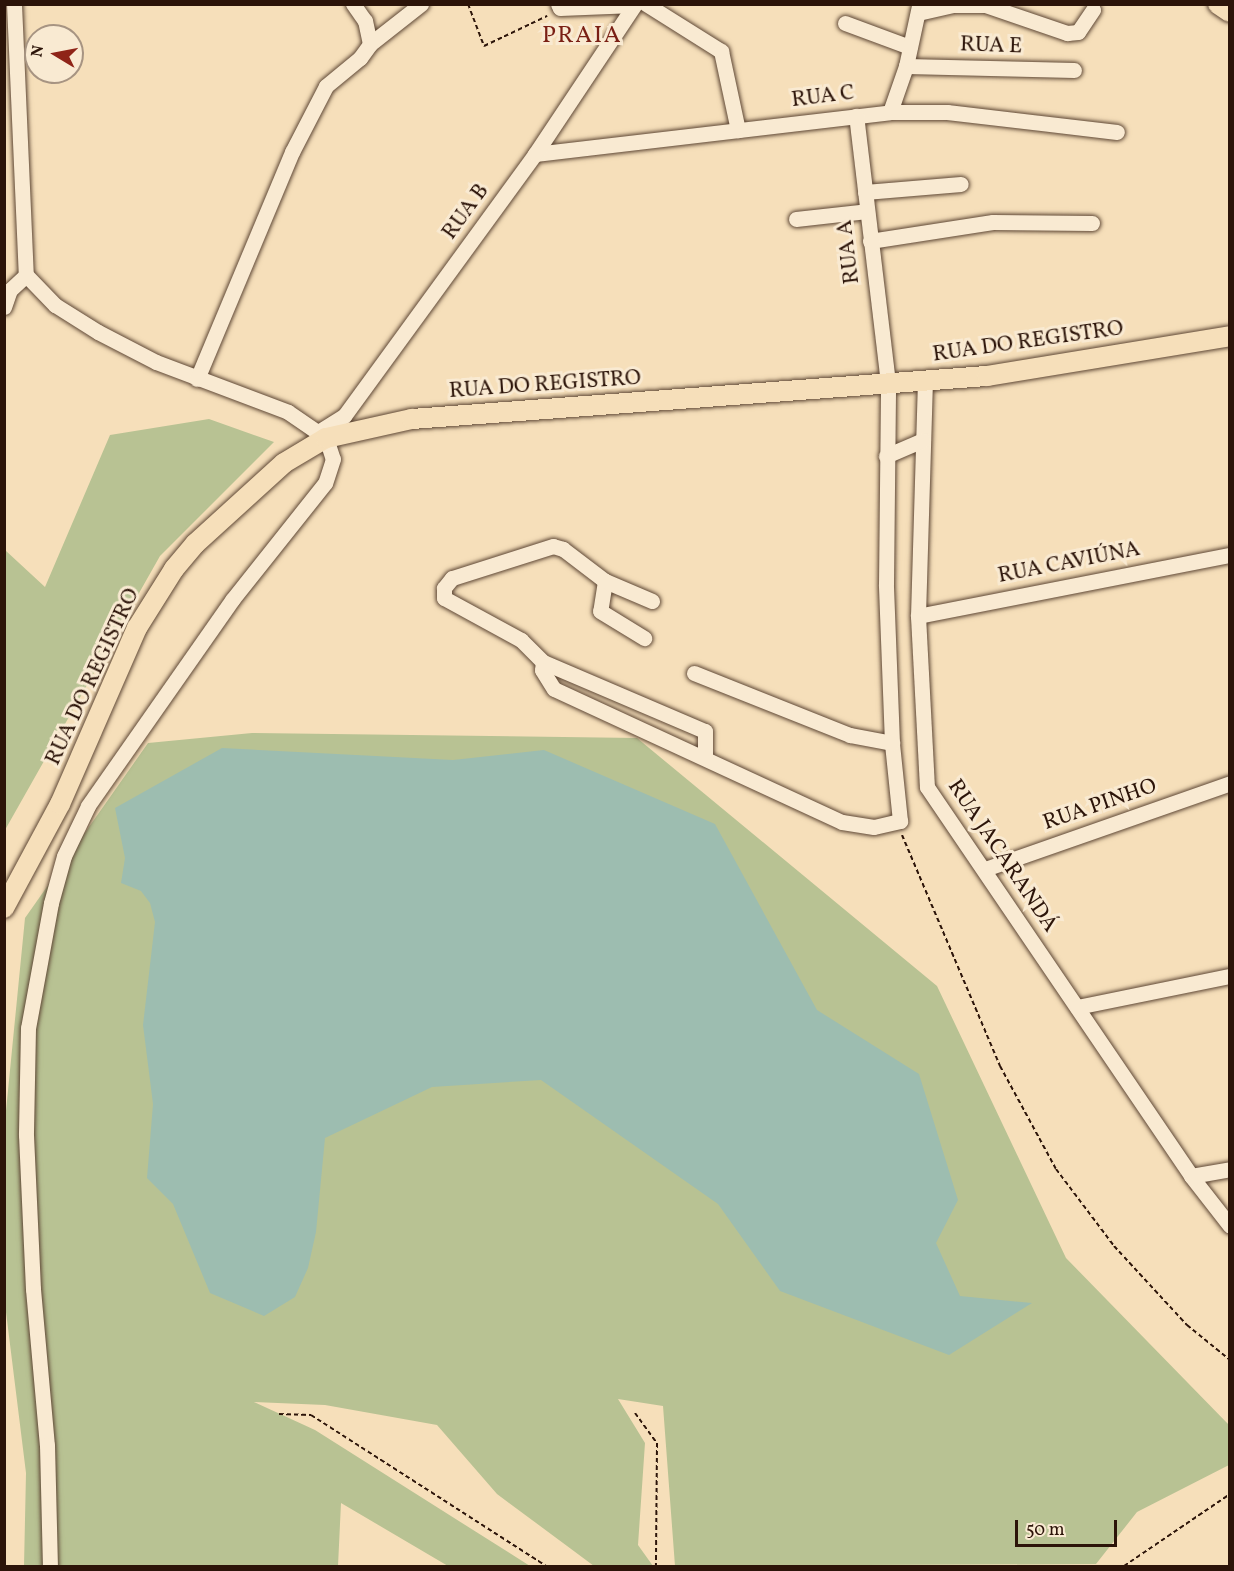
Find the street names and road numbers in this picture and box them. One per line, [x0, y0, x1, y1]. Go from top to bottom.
street label: RUA E [959, 32, 1023, 60]
street label: RUA C [790, 80, 856, 114]
street label: RUA B [437, 179, 495, 245]
street label: RUA A [832, 218, 866, 286]
street label: RUA DO REGISTRO [931, 316, 1125, 368]
street label: RUA DO REGISTRO [448, 365, 642, 405]
street label: RUA CAVIÚNA [996, 536, 1142, 590]
street label: RUA DO REGISTRO [40, 584, 146, 770]
street label: RUA PINHO [1040, 773, 1160, 837]
street label: RUA JACARANDÁ [941, 775, 1063, 937]

